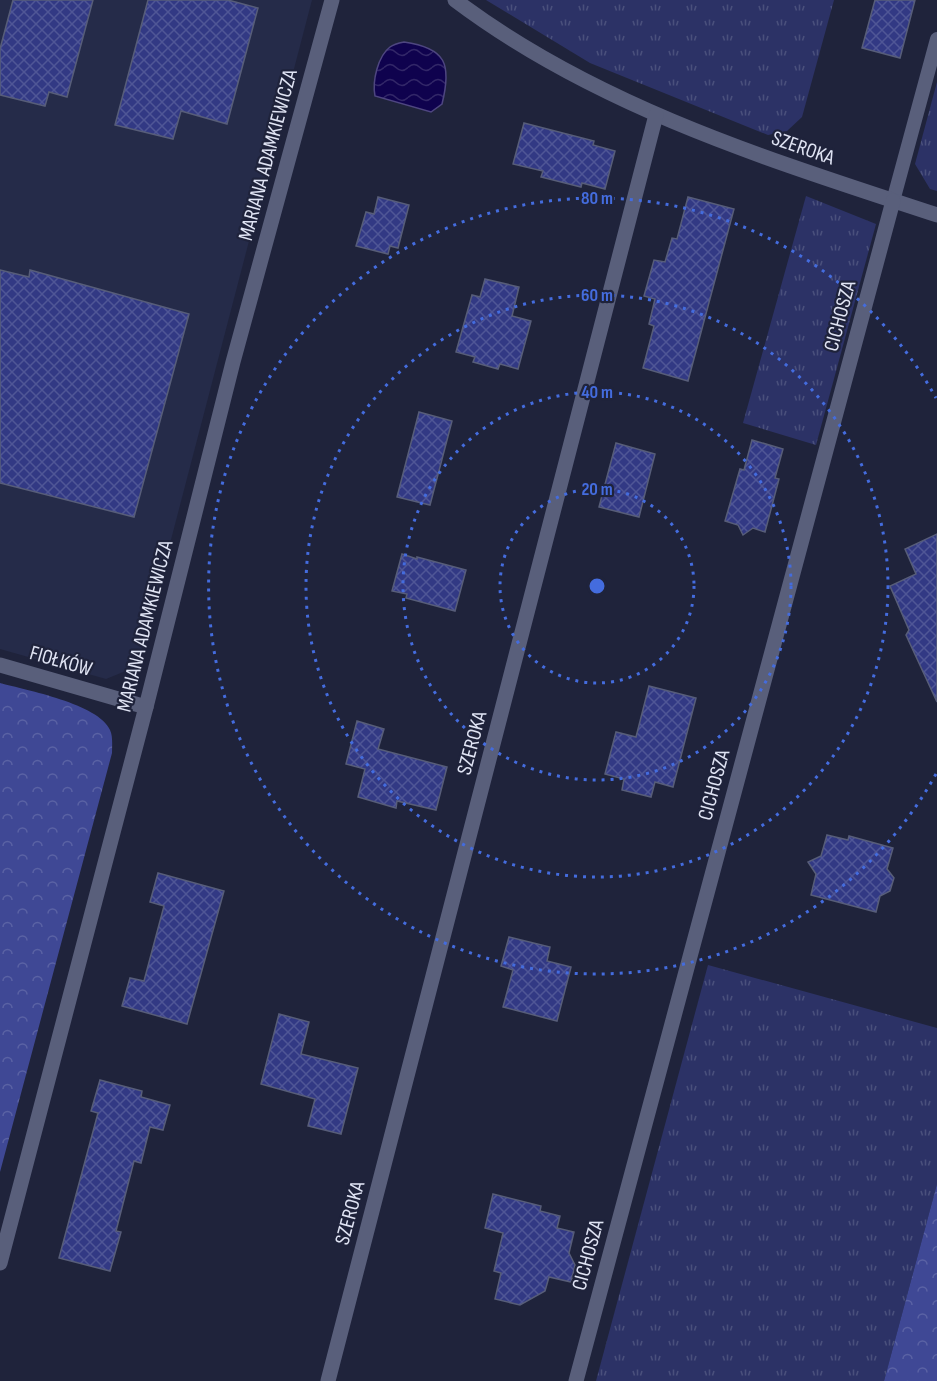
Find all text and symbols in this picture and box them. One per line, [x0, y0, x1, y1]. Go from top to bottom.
street label: MARIANA ADAMKIEWICZA [233, 66, 303, 243]
street label: SZEROKA [768, 126, 839, 171]
text: 80 m [581, 188, 613, 209]
street label: CICHOSZA [819, 277, 862, 354]
text: 60 m [581, 285, 613, 306]
text: 40 m [581, 382, 613, 403]
text: 20 m [581, 479, 613, 500]
street label: MARIANA ADAMKIEWICZA [112, 537, 179, 714]
centre of rings [587, 576, 607, 596]
street label: FIOŁKÓW [27, 640, 95, 682]
street label: SZEROKA [452, 707, 493, 778]
street label: CICHOSZA [693, 746, 736, 823]
street label: SZEROKA [330, 1177, 371, 1248]
street label: CICHOSZA [567, 1216, 610, 1293]

